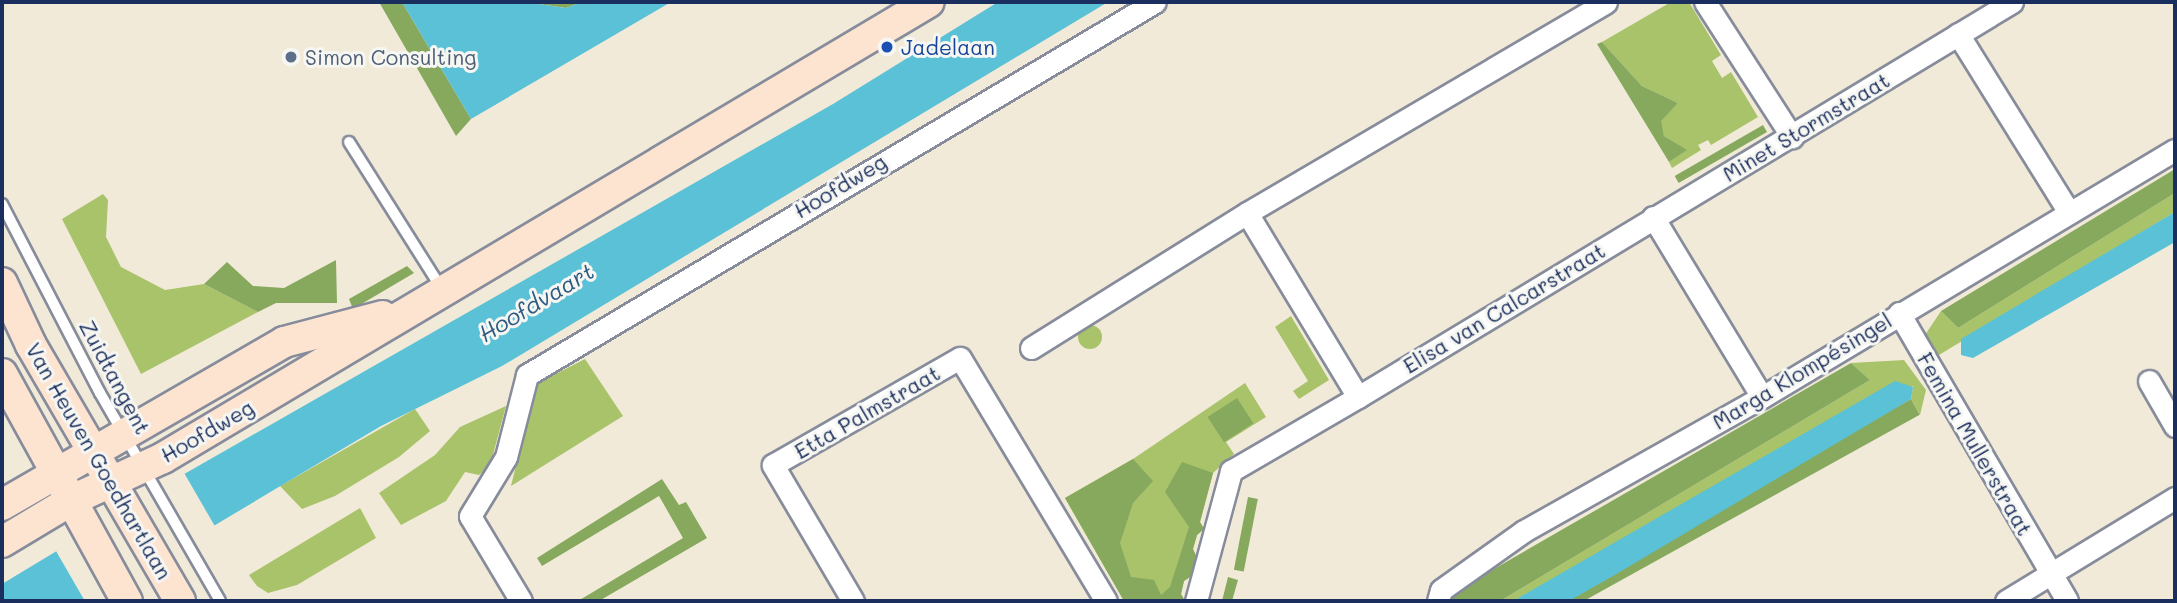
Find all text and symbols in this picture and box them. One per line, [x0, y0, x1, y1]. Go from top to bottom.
place label: Jadelaan [901, 34, 995, 60]
marker: Jadelaan [879, 39, 895, 55]
place label: Simon Consulting [305, 44, 476, 70]
marker: Simon Consulting [283, 49, 299, 65]
street label: Minet Stormstraat [1718, 67, 1894, 187]
street label: Hoofdweg [789, 149, 891, 223]
street label: Elisa van Calcarstraat [1399, 238, 1609, 378]
water label: Hoofdvaart [473, 257, 599, 347]
street label: Marga Klompésingel [1708, 307, 1896, 435]
street label: Zuidtangent [74, 316, 156, 438]
street label: Van Heuven Goedhartlaan [21, 338, 177, 584]
street label: Femina Mullerstraat [1912, 348, 2038, 540]
street label: Etta Palmstraat [790, 360, 944, 464]
street label: Hoofdweg [156, 394, 258, 468]

